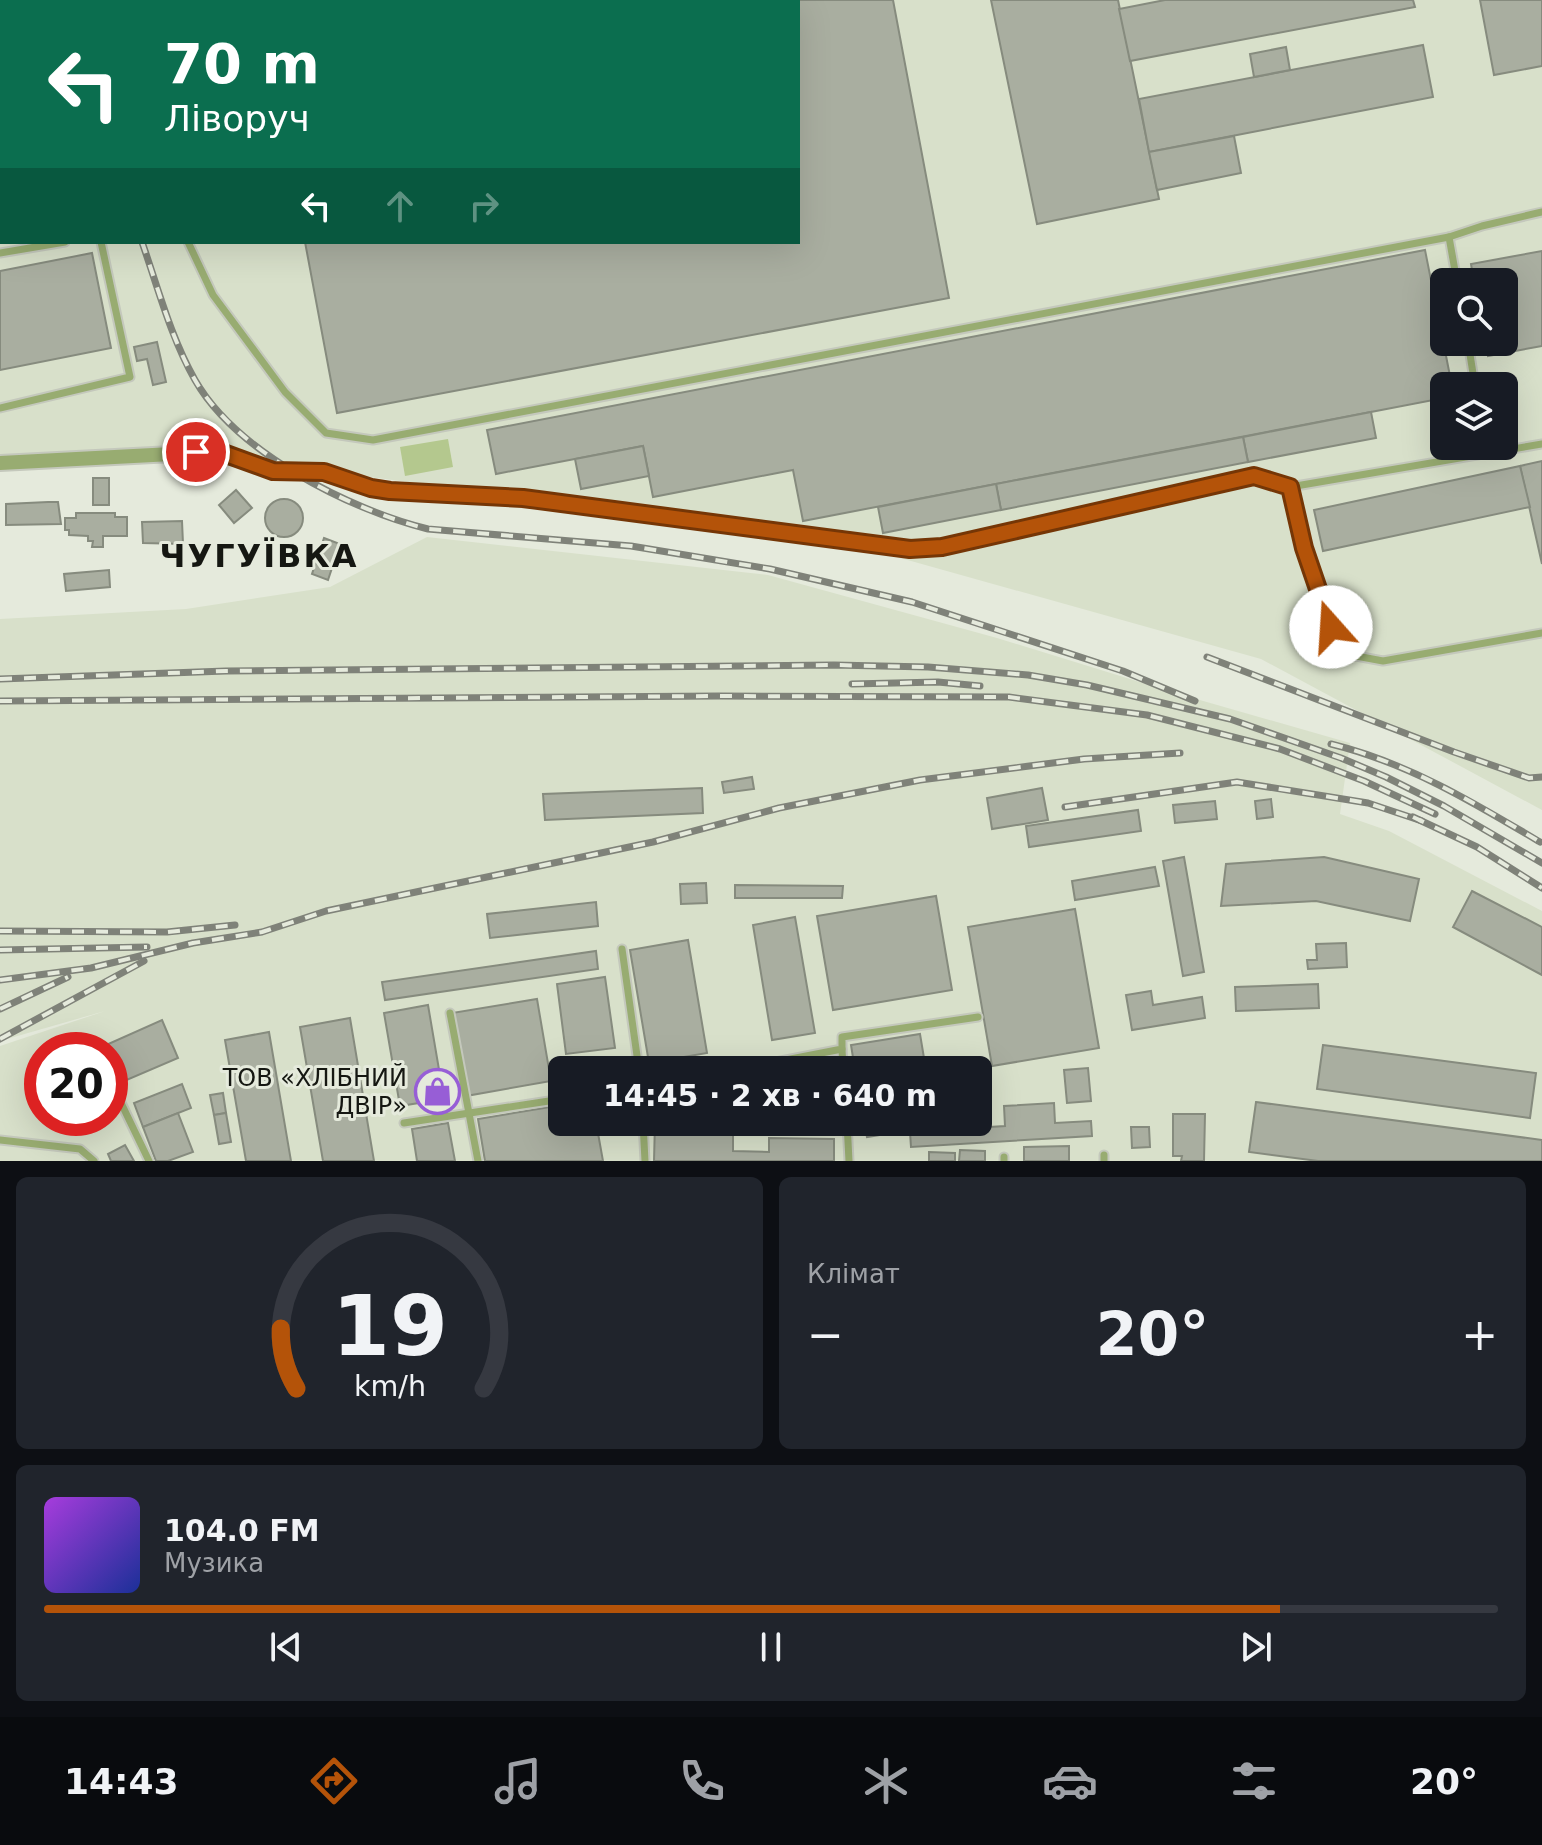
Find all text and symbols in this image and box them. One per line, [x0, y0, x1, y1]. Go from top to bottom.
text: 70 m [164, 31, 320, 96]
icon: left [32, 32, 136, 136]
text: Ліворуч [164, 98, 310, 139]
icon: left [294, 184, 338, 228]
icon: ahead [378, 184, 422, 228]
icon: right [462, 184, 506, 228]
map controls [1430, 268, 1518, 460]
button: search [1430, 268, 1518, 356]
button: layers [1430, 372, 1518, 460]
pin [162, 418, 230, 486]
icon: arrive [174, 430, 218, 474]
district label: ЧУГУЇВКА [160, 537, 358, 575]
position arrow [1289, 585, 1373, 669]
speed limit sign: 20 [24, 1032, 128, 1136]
place label: ТОВ «ХЛІБНИЙ ДВІР» [222, 1063, 407, 1120]
shop icon: ТОВ «ХЛІБНИЙ ДВІР» [414, 1068, 462, 1116]
text: 14:45 · 2 хв · 640 m [603, 1078, 937, 1113]
text: Клімат [807, 1259, 900, 1289]
text: 19 [332, 1278, 447, 1375]
text: 20° [1096, 1299, 1209, 1369]
text: − [807, 1309, 844, 1360]
text: + [1461, 1309, 1498, 1360]
text: km/h [353, 1369, 426, 1403]
text: 104.0 FM [164, 1513, 320, 1548]
text: Музика [164, 1548, 264, 1578]
icon: previous [264, 1625, 308, 1669]
icon: pause [749, 1625, 793, 1669]
icon: next [1234, 1625, 1278, 1669]
icon: directions [306, 1753, 362, 1809]
icon: music [490, 1753, 546, 1809]
icon: phone [674, 1753, 730, 1809]
icon: climate [858, 1753, 914, 1809]
icon: car [1042, 1753, 1098, 1809]
icon: filters [1226, 1753, 1282, 1809]
text: 14:43 [64, 1761, 179, 1802]
text: 20° [1410, 1761, 1478, 1802]

